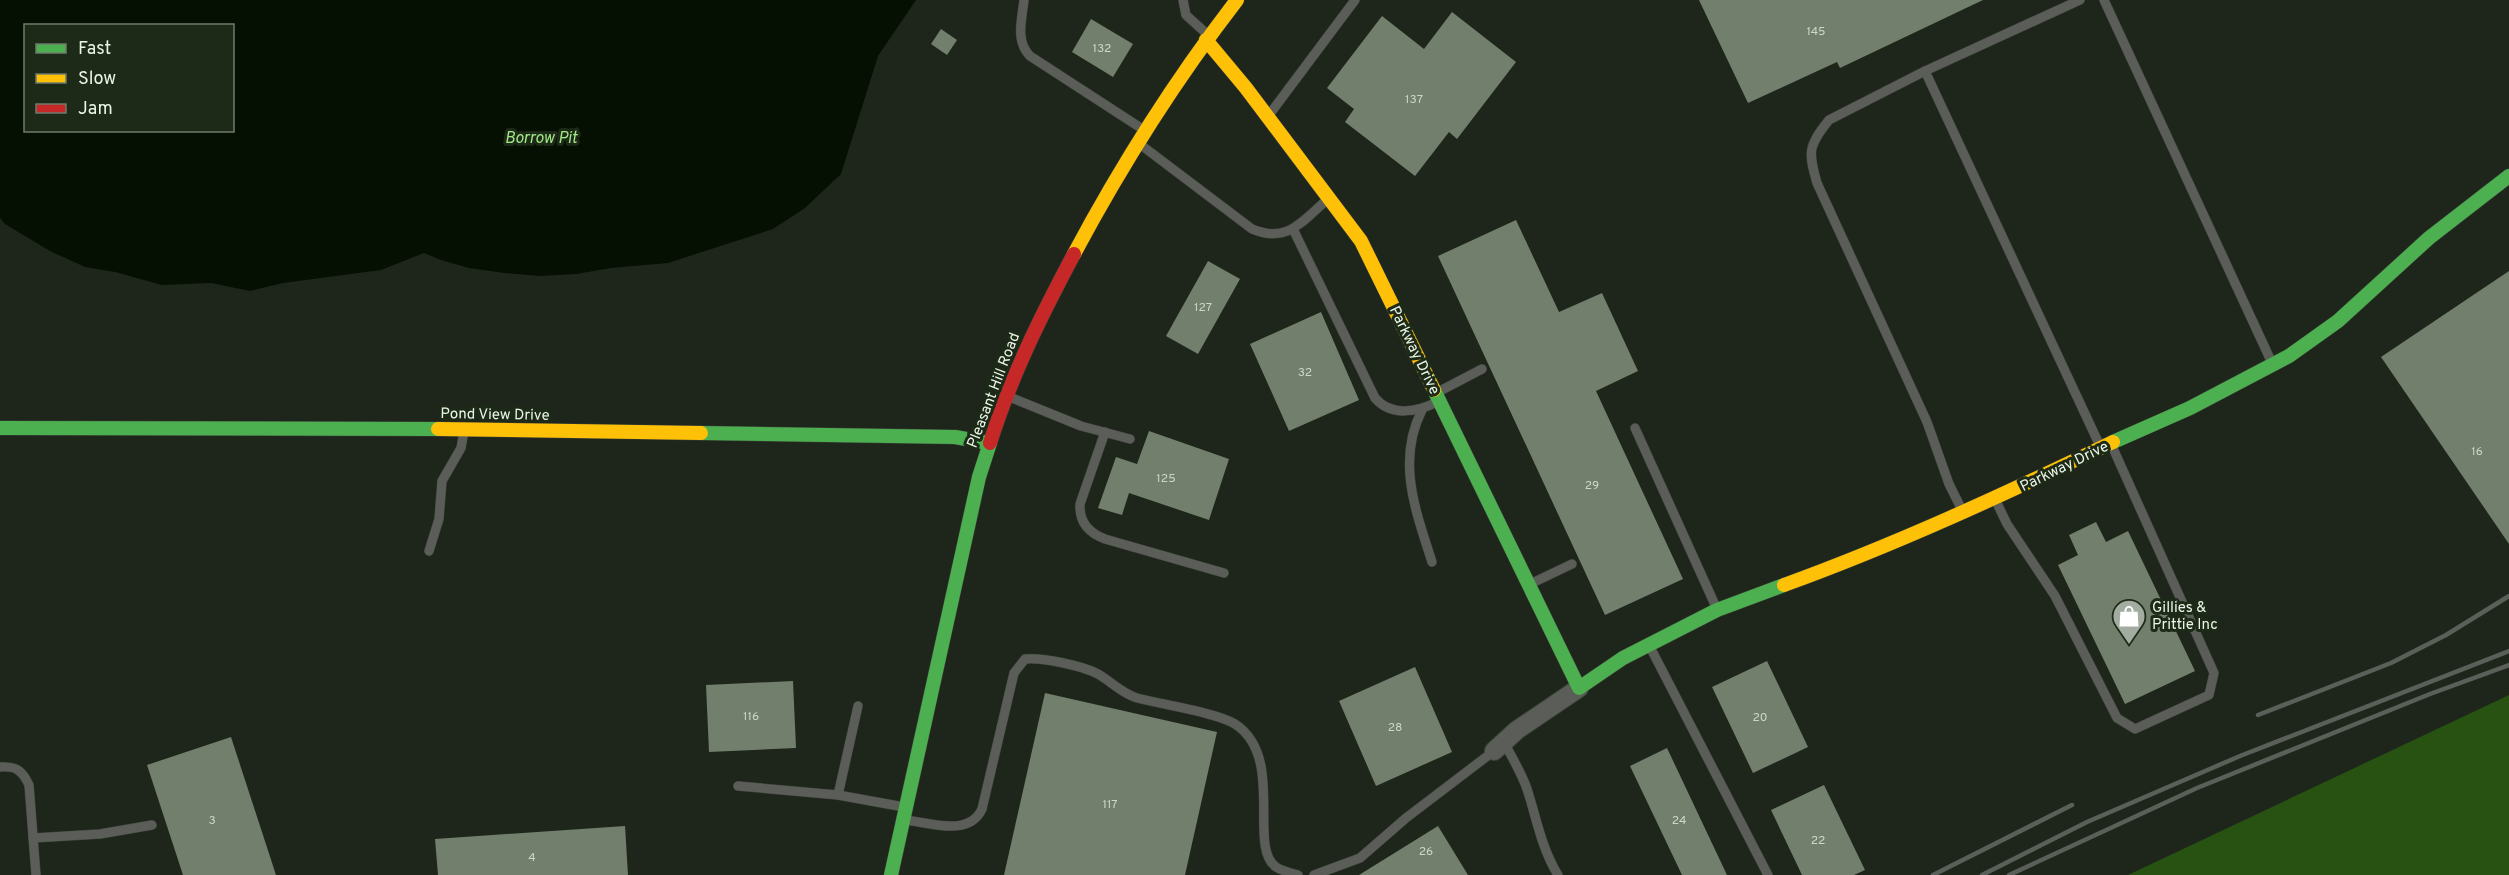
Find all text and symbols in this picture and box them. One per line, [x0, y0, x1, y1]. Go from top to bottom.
legend [24, 24, 234, 132]
house number: 145 [1806, 24, 1826, 40]
text: Fast [78, 38, 111, 61]
house number: 132 [1093, 41, 1111, 57]
text: Slow [78, 68, 116, 91]
house number: 137 [1405, 92, 1423, 108]
text: Jam [78, 98, 113, 121]
water label: Borrow Pit [505, 129, 578, 149]
house number: 127 [1194, 300, 1212, 316]
street label: Parkway Drive [1384, 303, 1443, 398]
street label: Pleasant Hill Road [964, 330, 1025, 451]
house number: 32 [1298, 365, 1312, 381]
street label: Pond View Drive [440, 405, 550, 426]
street label: Parkway Drive [2017, 438, 2112, 497]
house number: 16 [2471, 444, 2483, 460]
house number: 125 [1156, 471, 1176, 487]
house number: 29 [1585, 478, 1599, 494]
shop icon: Gillies & Prittie Inc [2111, 598, 2147, 645]
place label: Gillies & Prittie Inc [2152, 599, 2218, 635]
house number: 116 [743, 709, 759, 725]
house number: 20 [1752, 710, 1768, 726]
house number: 28 [1388, 720, 1402, 736]
house number: 117 [1102, 797, 1118, 813]
house number: 3 [208, 813, 216, 829]
house number: 24 [1672, 813, 1686, 829]
house number: 22 [1811, 833, 1825, 849]
house number: 26 [1419, 844, 1433, 860]
house number: 4 [528, 850, 536, 866]

